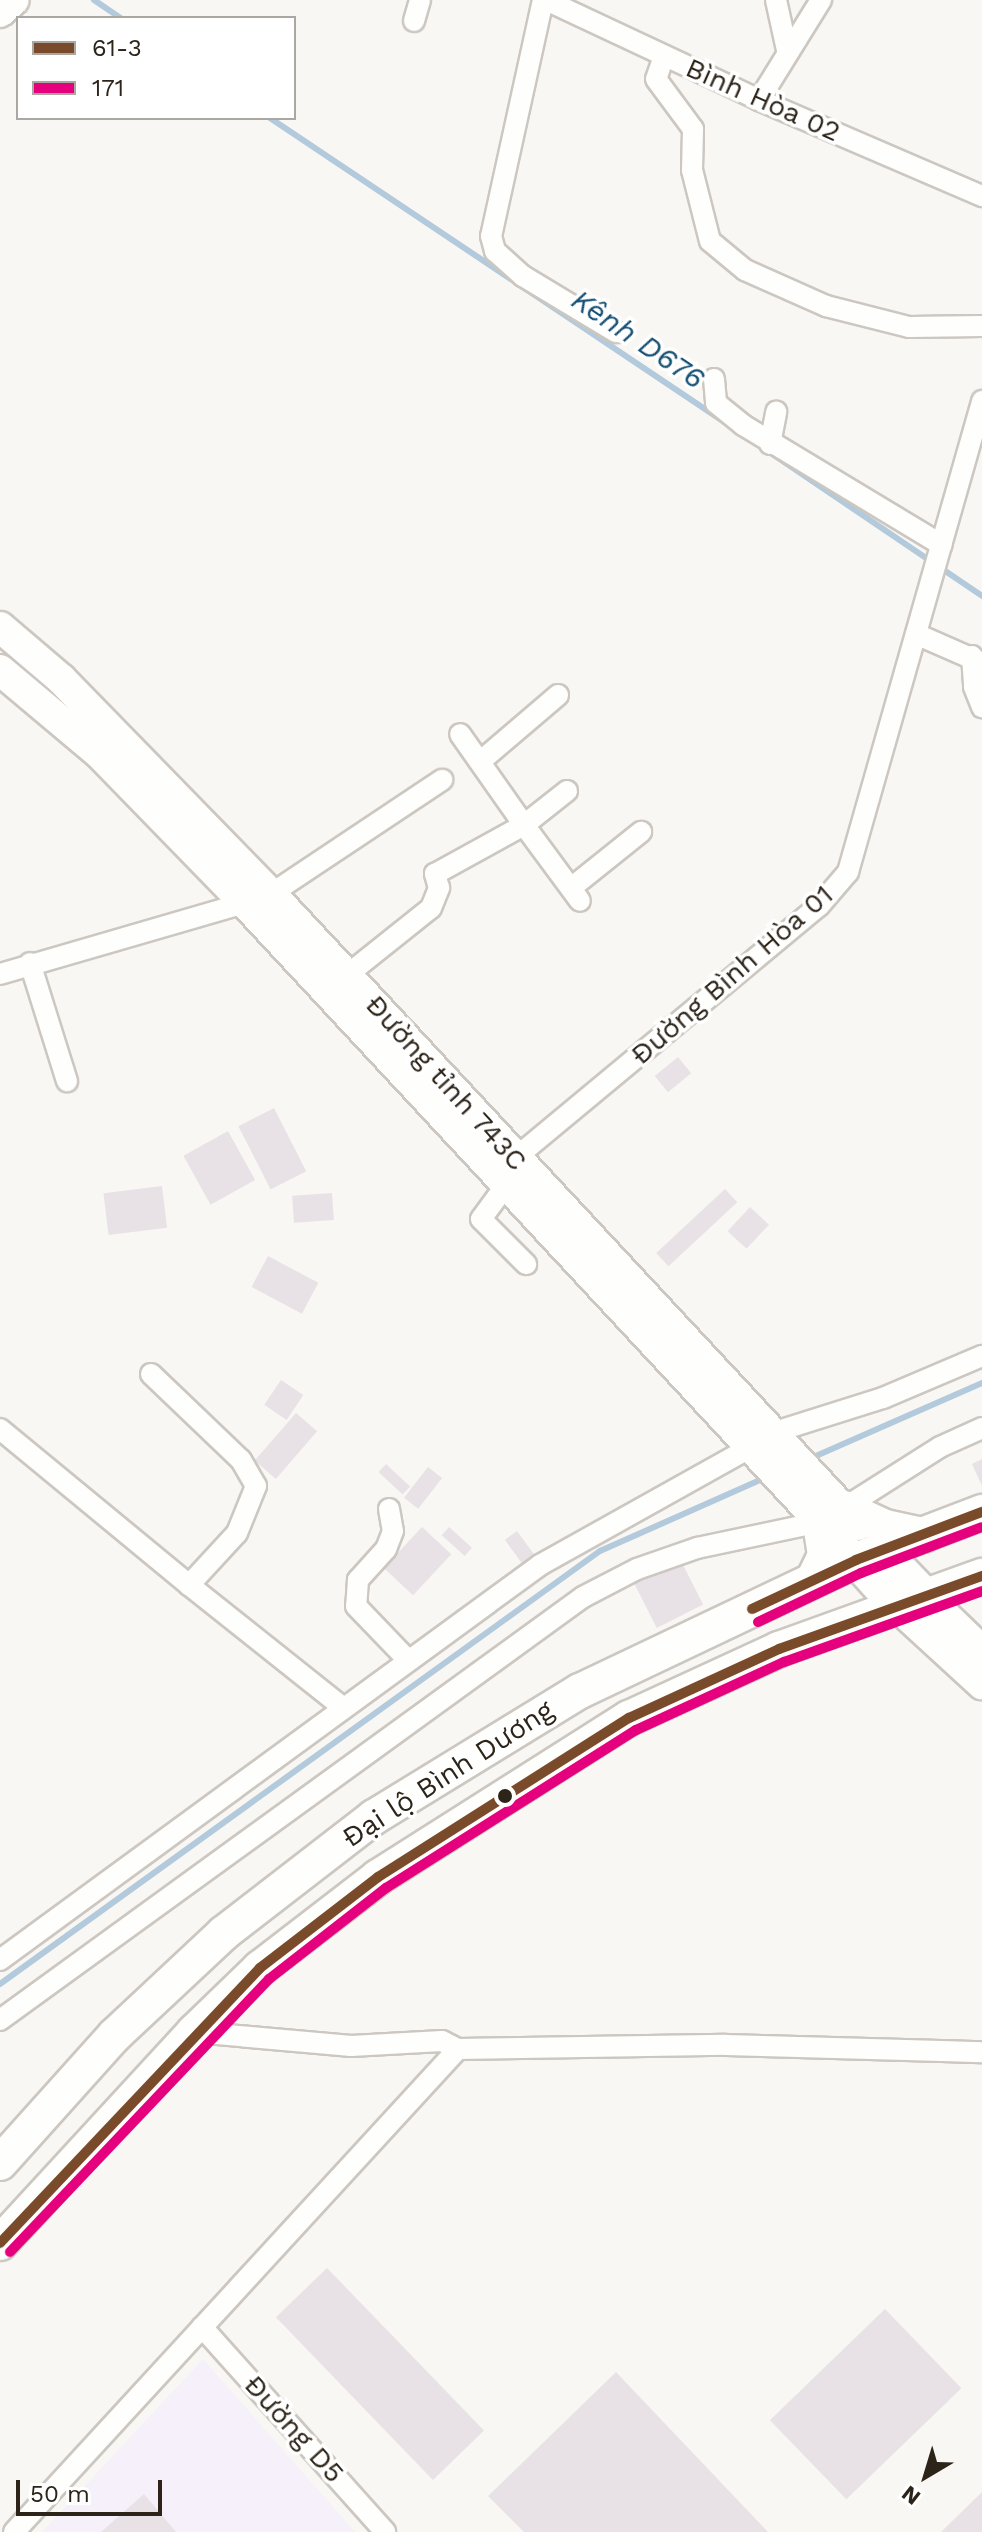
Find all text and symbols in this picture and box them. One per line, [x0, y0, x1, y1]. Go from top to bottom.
legend [16, 16, 296, 120]
text: 61-3 [92, 34, 142, 62]
street label: Bình Hòa 02 [680, 51, 846, 149]
text: 171 [92, 74, 124, 102]
water label: Kênh D676 [565, 281, 711, 397]
street label: Đường Bình Hòa 01 [624, 878, 840, 1072]
street label: Đường tỉnh 743C [358, 988, 534, 1178]
street label: Đại lộ Bình Dương [336, 1693, 560, 1855]
unlabelled marker [497, 1788, 513, 1804]
street label: Đường D5 [237, 2368, 351, 2490]
north arrow [886, 2436, 966, 2516]
scale bar [20, 2464, 166, 2514]
text: 50 m [30, 2480, 90, 2508]
text: N [897, 2480, 925, 2510]

